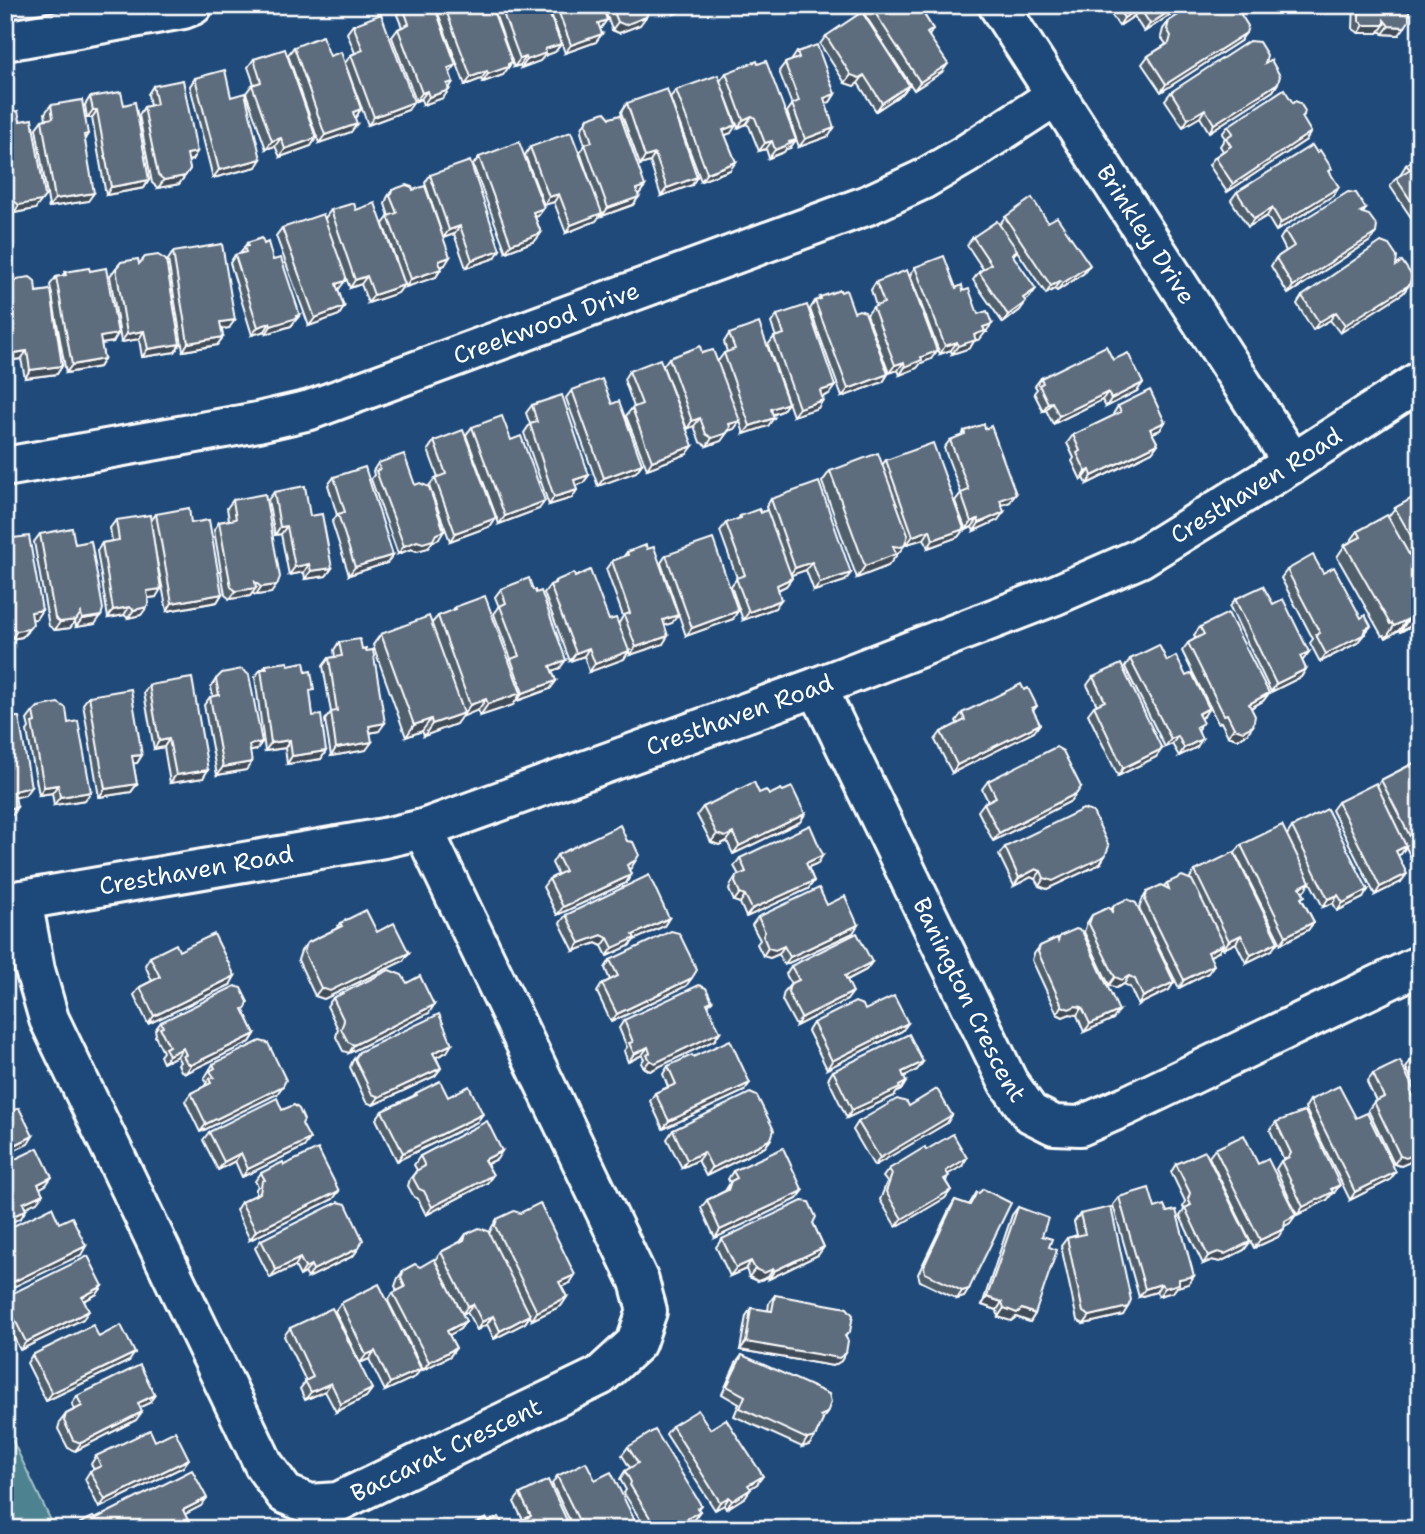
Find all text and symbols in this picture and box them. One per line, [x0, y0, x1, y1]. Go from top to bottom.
street label: Brinkley Drive [1089, 158, 1203, 311]
street label: Creekwood Drive [449, 274, 644, 372]
street label: Cresthaven Road [1164, 420, 1348, 551]
street label: Cresthaven Road [642, 666, 838, 763]
street label: Cresthaven Road [97, 838, 296, 903]
street label: Banington Crescent [905, 892, 1034, 1109]
street label: Baccarat Crescent [345, 1390, 547, 1510]

